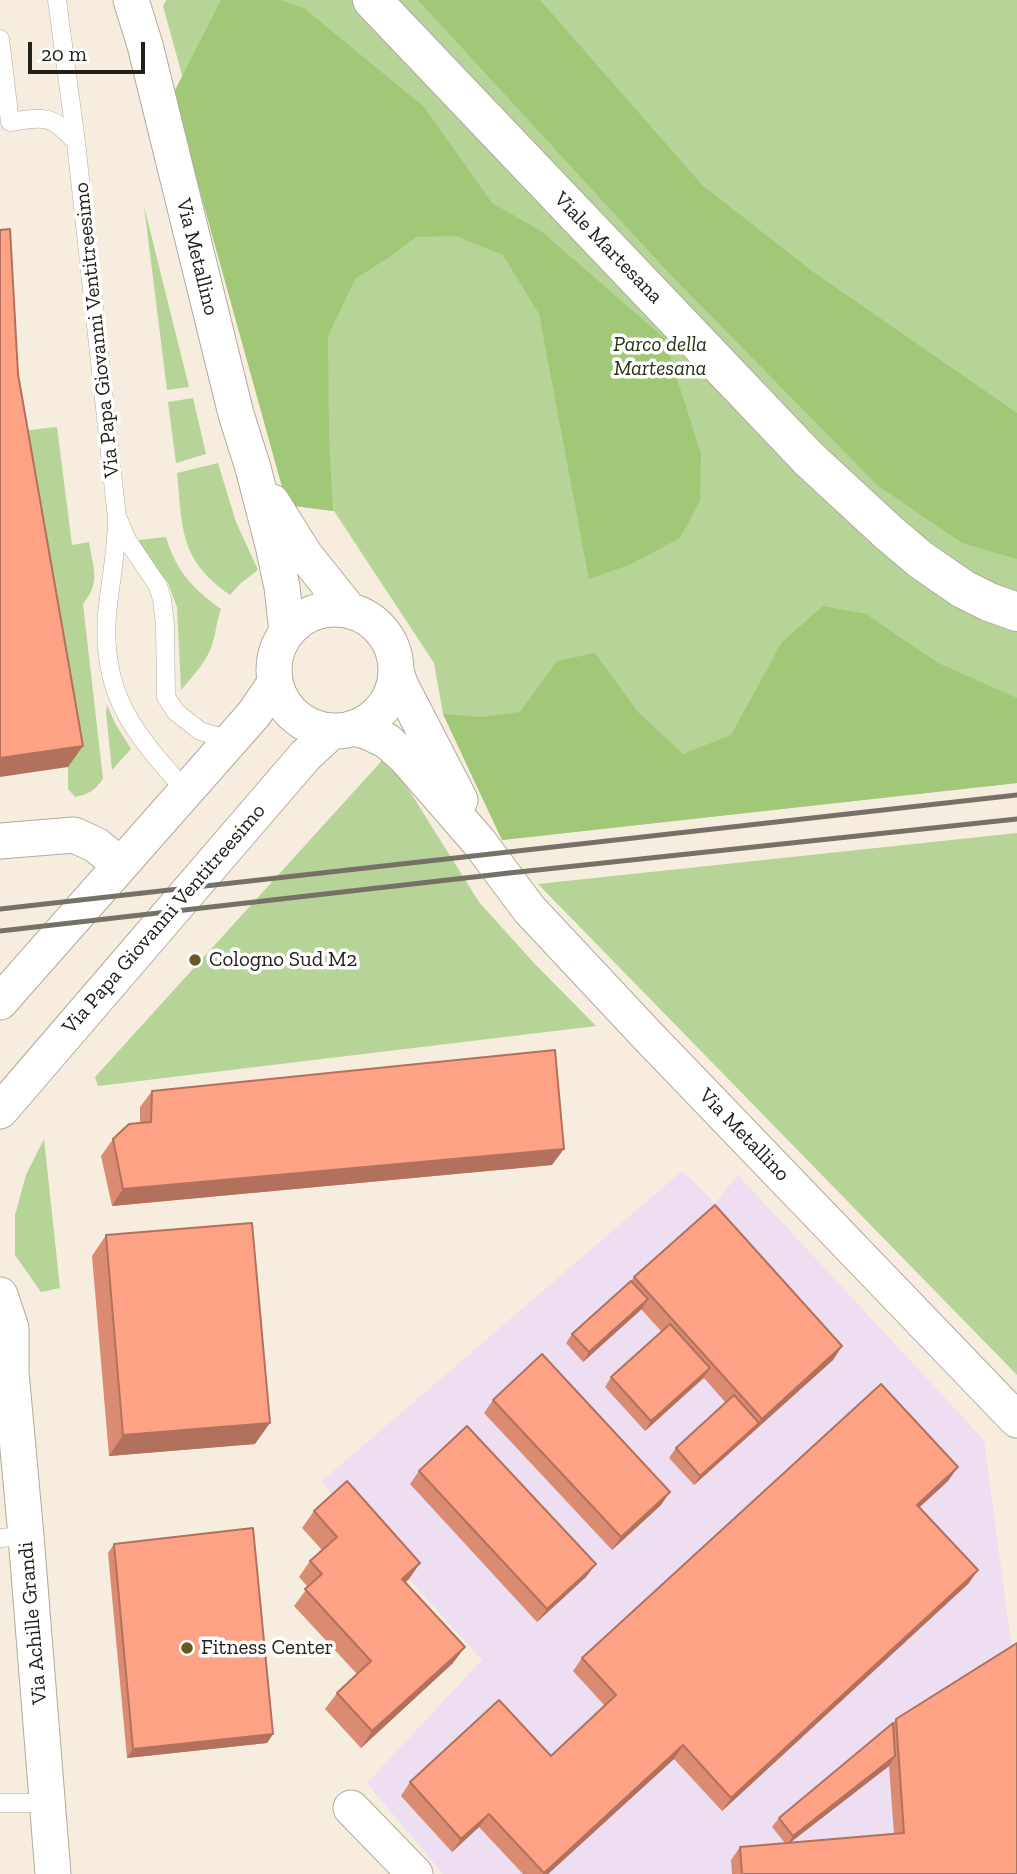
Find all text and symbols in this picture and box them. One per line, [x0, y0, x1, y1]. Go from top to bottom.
scale bar [32, 28, 149, 72]
text: 20 m [41, 41, 87, 66]
street label: Via Papa Giovanni Ventitreesimo [69, 181, 125, 479]
street label: Viale Martesana [548, 187, 668, 309]
street label: Via Metallino [170, 196, 224, 318]
park label: Parco della Martesana [613, 332, 707, 382]
street label: Via Papa Giovanni Ventitreesimo [57, 799, 271, 1039]
place label: Cologno Sud M2 [209, 947, 357, 973]
marker: Cologno Sud M2 [187, 952, 203, 968]
street label: Via Metallino [693, 1083, 795, 1187]
street label: Via Achille Grandi [13, 1541, 53, 1705]
place label: Fitness Center [201, 1635, 333, 1661]
marker: Fitness Center [179, 1640, 195, 1656]

